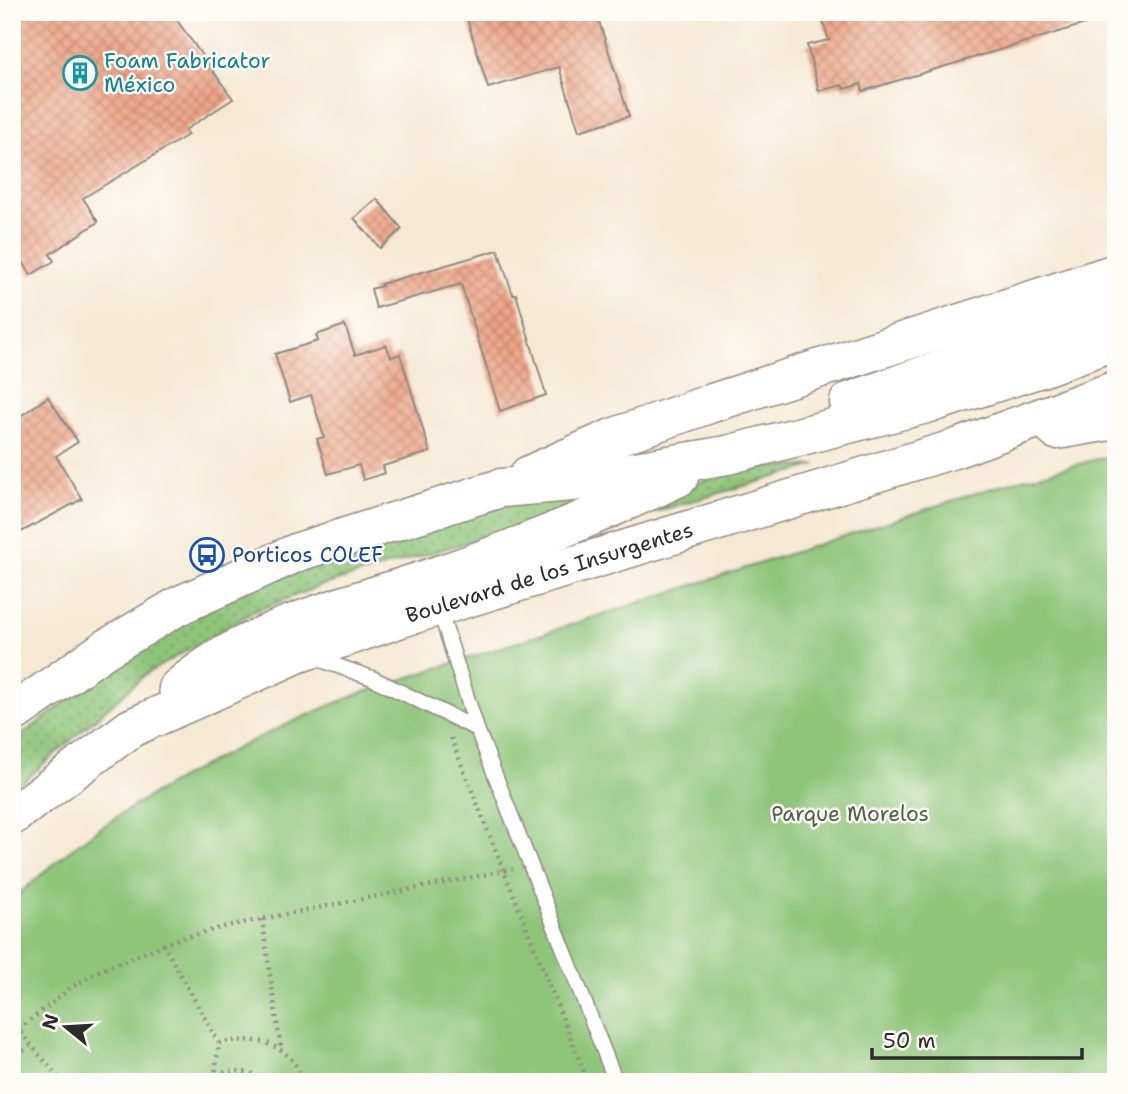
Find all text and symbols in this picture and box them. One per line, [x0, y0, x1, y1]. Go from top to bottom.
place label: Foam Fabricator México [104, 47, 271, 99]
building icon: Foam Fabricator México [61, 54, 99, 92]
street label: Boulevard de los Insurgentes [402, 516, 696, 630]
bus stop icon: Porticos COLEF [188, 536, 226, 574]
place label: Porticos COLEF [232, 541, 383, 569]
park label: Parque Morelos [771, 800, 929, 828]
north arrow [32, 992, 102, 1062]
text: N [36, 1011, 65, 1033]
scale bar [872, 1017, 1082, 1061]
text: 50 m [883, 1027, 936, 1055]

